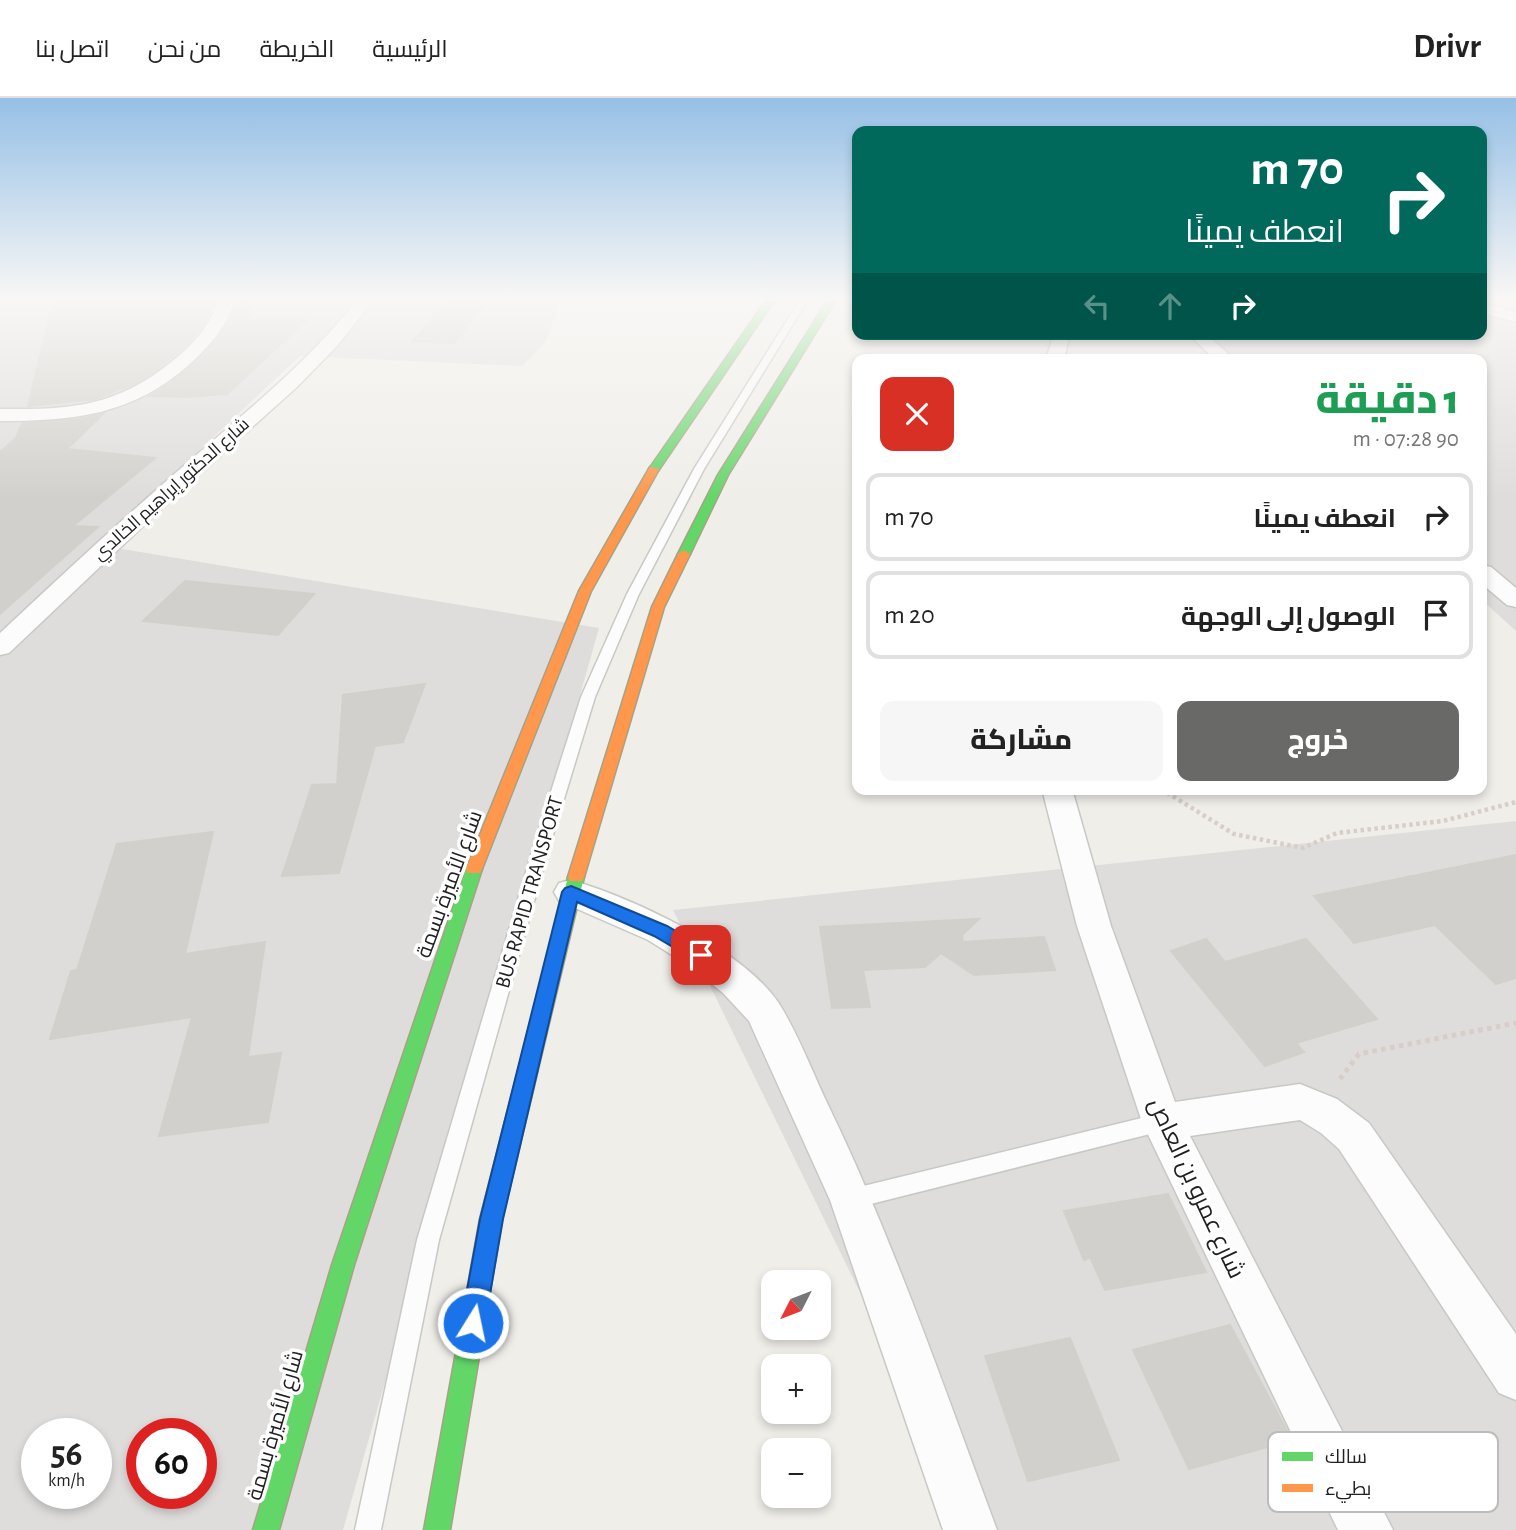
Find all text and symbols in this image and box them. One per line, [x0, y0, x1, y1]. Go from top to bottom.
text: Drivr [1413, 31, 1481, 64]
text: اتصل بنا [35, 38, 110, 62]
text: من نحن [148, 38, 221, 62]
text: الخريطة [259, 38, 334, 62]
text: الرئيسية [372, 38, 448, 62]
text: 70 m [1250, 145, 1344, 194]
icon: right [1368, 154, 1459, 245]
text: انعطف يمينًا [1185, 216, 1344, 248]
icon: left [1078, 287, 1116, 325]
icon: ahead [1151, 287, 1189, 325]
icon: right [1224, 287, 1262, 325]
button: close [880, 377, 954, 451]
text: 1 دقيقة [1315, 379, 1459, 421]
street label: شارع الدكتور إبراهيم الخالدي [90, 414, 256, 567]
text: 90 m · 07:28 [1353, 428, 1459, 451]
icon: right [1417, 498, 1455, 536]
text: 70 m [884, 504, 934, 530]
text: انعطف يمينًا [1253, 506, 1396, 532]
icon: arrive [1417, 596, 1455, 634]
text: 20 m [884, 602, 935, 628]
text: الوصول إلى الوجهة [1181, 604, 1396, 630]
button: مشاركة [880, 701, 1163, 781]
button: خروج [1177, 701, 1459, 781]
street label: BUS RAPID TRANSPORT [492, 794, 567, 991]
street label: شارع الأميرة بسمة [413, 808, 489, 962]
pin [671, 925, 731, 985]
icon: arrive [682, 936, 720, 974]
street label: شارع عمرو بن العاص [1141, 1094, 1249, 1284]
north arrow [761, 1270, 831, 1340]
map controls [761, 1270, 831, 1508]
position arrow [436, 1286, 510, 1360]
street label: شارع الأميرة بسمة [244, 1348, 310, 1503]
button: + [761, 1354, 831, 1424]
speed limit sign: 60 [126, 1418, 217, 1509]
legend [1268, 1432, 1498, 1512]
text: 56 [50, 1437, 83, 1472]
button: − [761, 1438, 831, 1508]
text: سالك [1325, 1448, 1367, 1467]
text: km/h [48, 1472, 85, 1490]
text: بطيء [1325, 1480, 1371, 1503]

